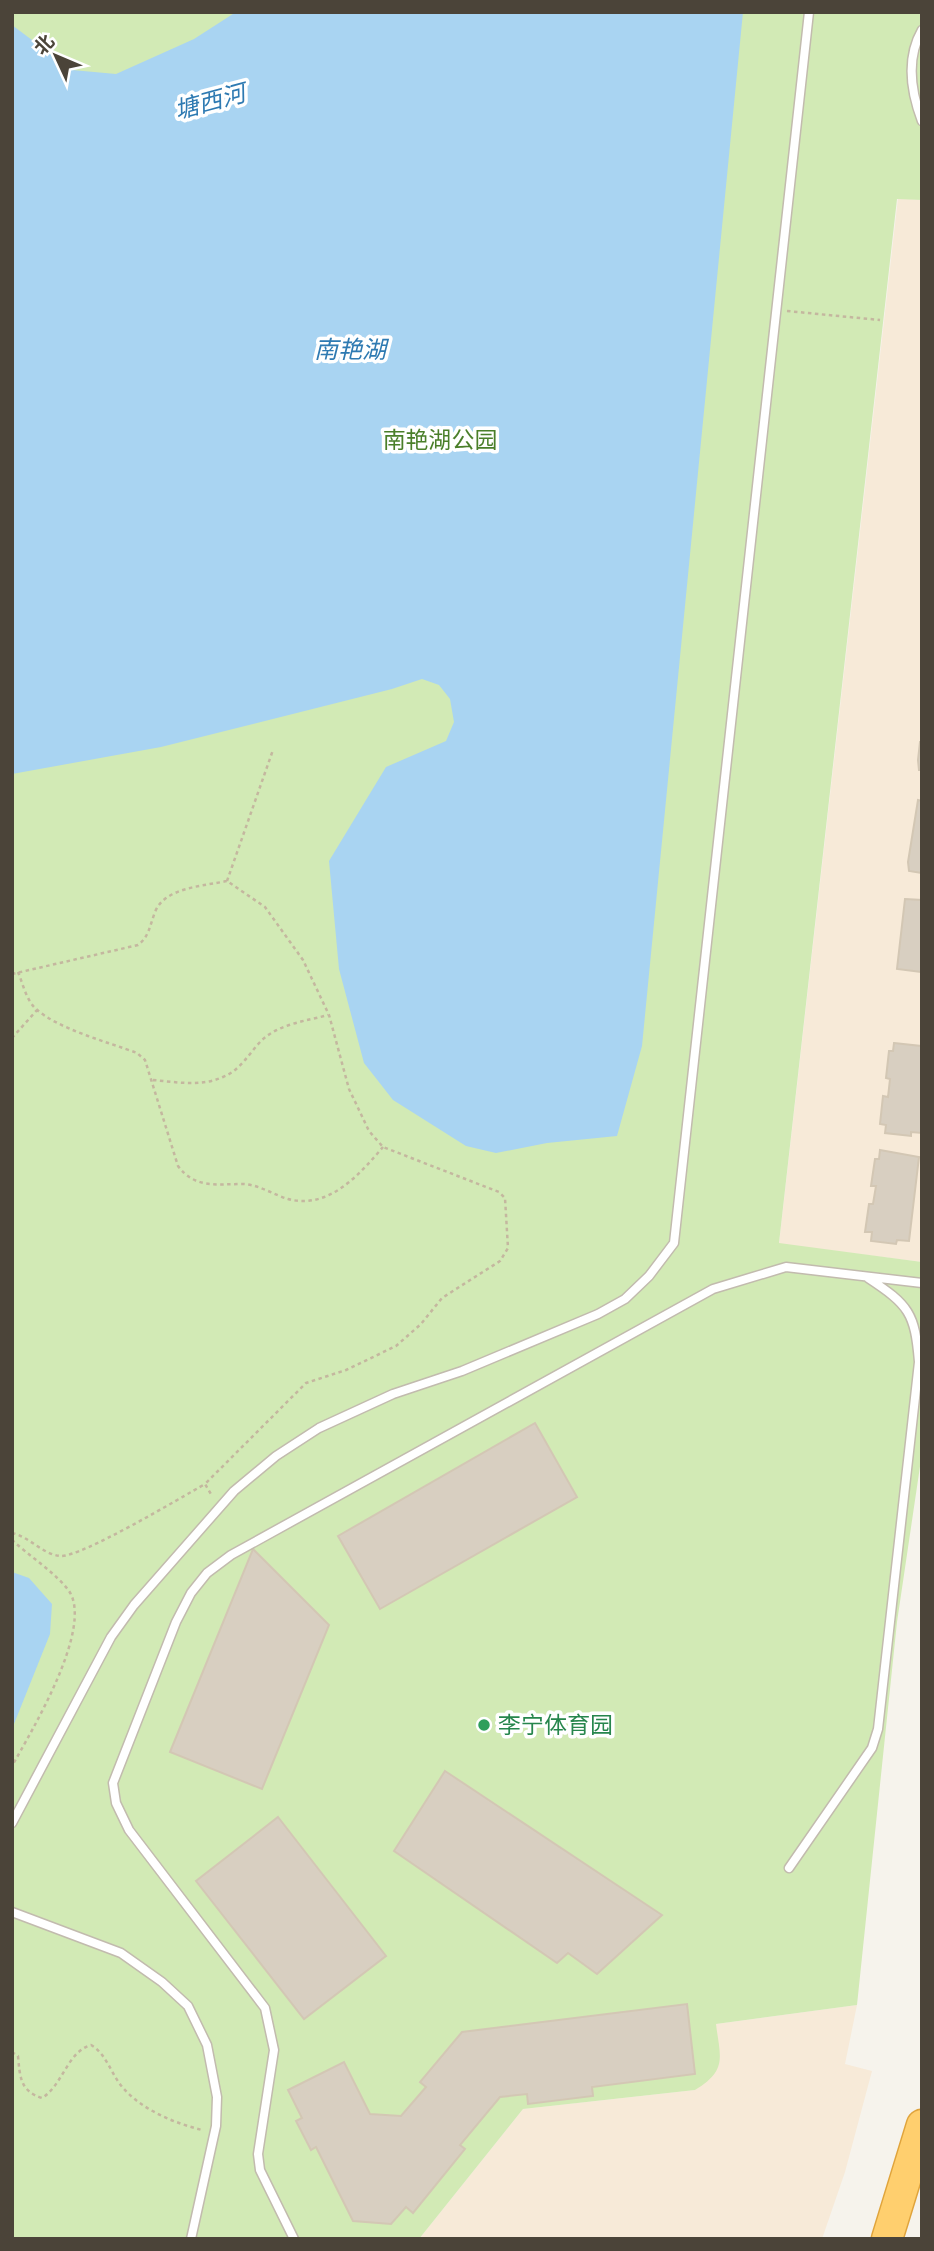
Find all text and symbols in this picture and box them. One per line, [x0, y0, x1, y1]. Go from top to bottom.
north arrow [21, 21, 91, 91]
text: 北 [29, 30, 59, 59]
water label: 塘西河 [172, 78, 252, 125]
water label: 南艳湖 [314, 336, 390, 364]
park label: 南艳湖公园 [383, 427, 498, 454]
place label: 李宁体育园 [498, 1712, 613, 1739]
marker: 李宁体育园 [476, 1717, 492, 1733]

